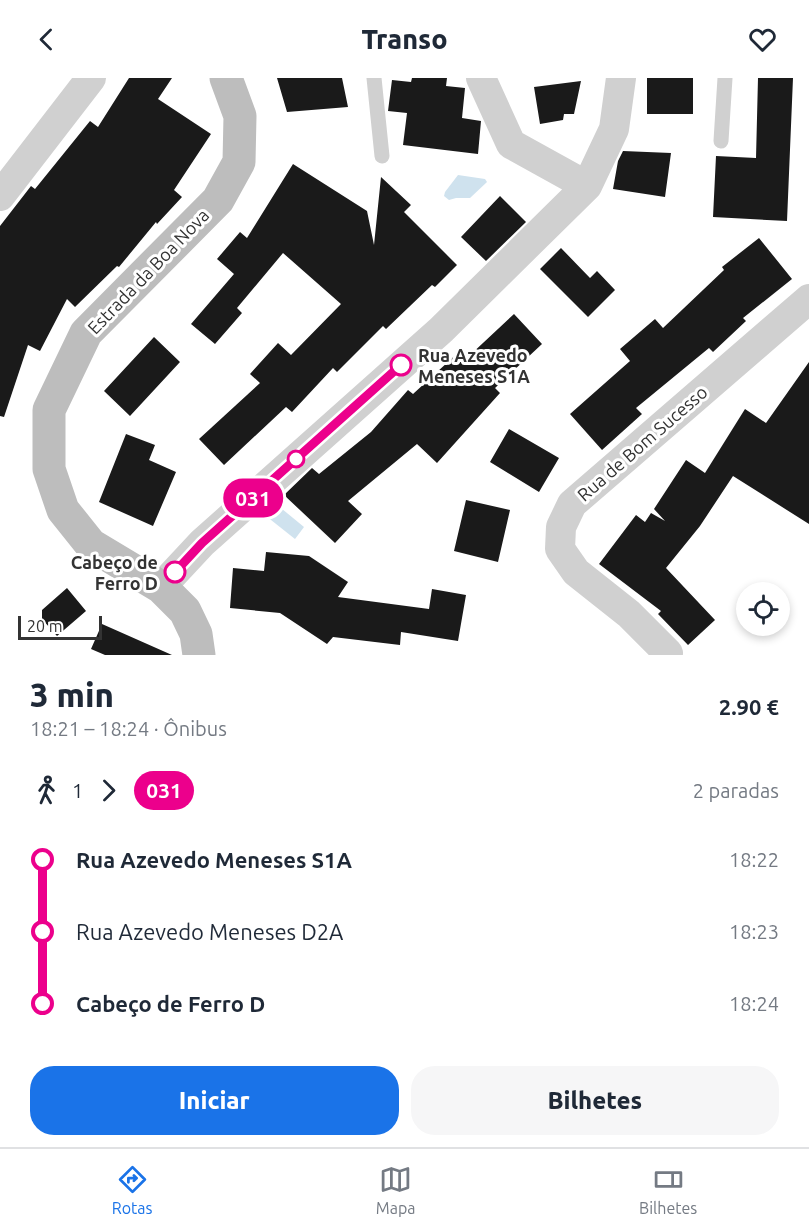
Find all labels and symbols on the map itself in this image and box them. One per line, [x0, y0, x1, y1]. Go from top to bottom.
street label: Estrada da Boa Nova [83, 205, 213, 337]
place label: Rua Azevedo Meneses S1A [418, 345, 530, 386]
marker: Rua Azevedo Meneses S1A [390, 354, 412, 376]
street label: Rua de Bom Sucesso [573, 381, 711, 505]
unlabelled marker [287, 450, 305, 468]
line badge: 031 [218, 478, 288, 518]
place label: Cabeço de Ferro D [71, 552, 158, 593]
marker: Cabeço de Ferro D [164, 561, 186, 583]
scale bar [18, 613, 102, 640]

